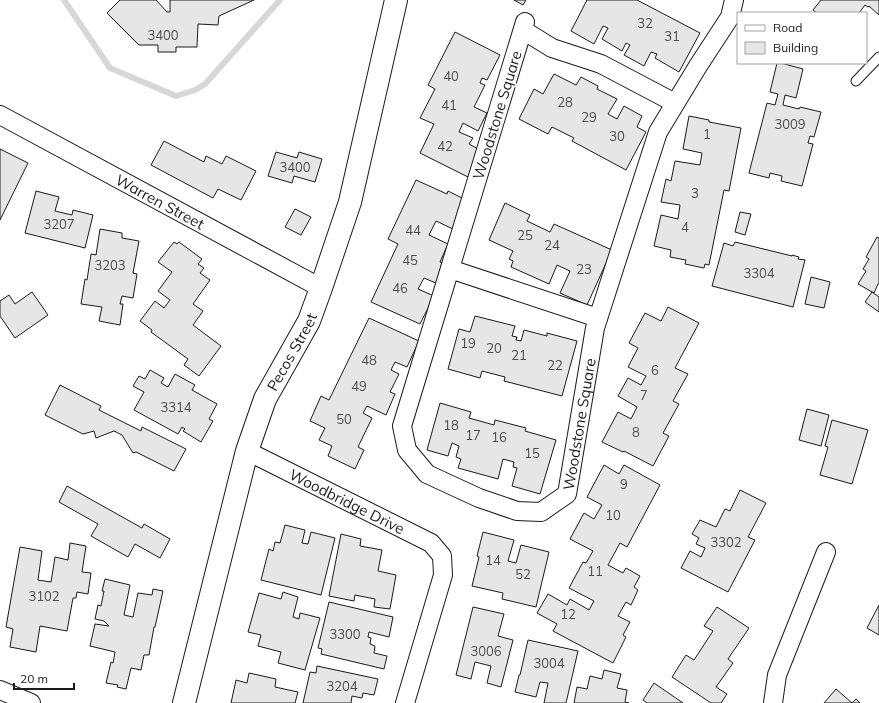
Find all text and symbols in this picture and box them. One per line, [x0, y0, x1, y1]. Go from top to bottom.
legend [737, 12, 867, 64]
house number: 32 [637, 15, 653, 31]
text: Road [773, 20, 802, 35]
house number: 3400 [147, 27, 179, 43]
house number: 31 [664, 28, 680, 44]
text: Building [773, 40, 818, 55]
street label: Woodstone Square [468, 48, 526, 182]
house number: 40 [443, 68, 459, 84]
house number: 28 [557, 94, 573, 110]
house number: 41 [441, 97, 457, 113]
house number: 29 [581, 109, 597, 125]
house number: 3009 [774, 116, 806, 132]
house number: 1 [703, 126, 711, 142]
house number: 30 [609, 128, 625, 144]
house number: 42 [437, 138, 453, 154]
house number: 3400 [279, 159, 311, 175]
street label: Warren Street [113, 170, 208, 233]
house number: 3 [691, 185, 699, 201]
house number: 3207 [43, 216, 75, 232]
house number: 4 [681, 219, 689, 235]
house number: 44 [405, 222, 421, 238]
house number: 25 [517, 227, 533, 243]
house number: 24 [544, 237, 560, 253]
house number: 45 [402, 252, 418, 268]
house number: 3203 [94, 257, 126, 273]
house number: 23 [576, 261, 592, 277]
house number: 3304 [743, 265, 775, 281]
house number: 46 [392, 280, 408, 296]
street label: Pecos Street [262, 310, 321, 394]
house number: 19 [460, 335, 476, 351]
house number: 20 [486, 340, 502, 356]
house number: 21 [511, 347, 527, 363]
house number: 48 [361, 352, 377, 368]
house number: 22 [547, 357, 563, 373]
street label: Woodstone Square [558, 357, 599, 492]
house number: 6 [651, 362, 659, 378]
house number: 49 [351, 378, 367, 394]
house number: 7 [640, 387, 648, 403]
house number: 3314 [160, 399, 192, 415]
house number: 50 [336, 411, 352, 427]
house number: 18 [443, 417, 459, 433]
house number: 8 [632, 424, 640, 440]
house number: 17 [465, 427, 481, 443]
house number: 16 [491, 429, 507, 445]
house number: 15 [524, 445, 540, 461]
street label: Woodbridge Drive [286, 464, 408, 538]
house number: 9 [620, 476, 628, 492]
house number: 10 [605, 507, 621, 523]
house number: 3302 [710, 534, 742, 550]
house number: 14 [485, 552, 501, 568]
house number: 11 [587, 563, 603, 579]
house number: 52 [515, 566, 531, 582]
house number: 3102 [28, 588, 60, 604]
house number: 12 [560, 606, 576, 622]
house number: 3300 [329, 626, 361, 642]
house number: 3006 [470, 643, 502, 659]
house number: 3004 [533, 655, 565, 671]
scale bar [14, 665, 74, 691]
text: 20 m [20, 671, 48, 686]
house number: 3204 [326, 678, 358, 694]

